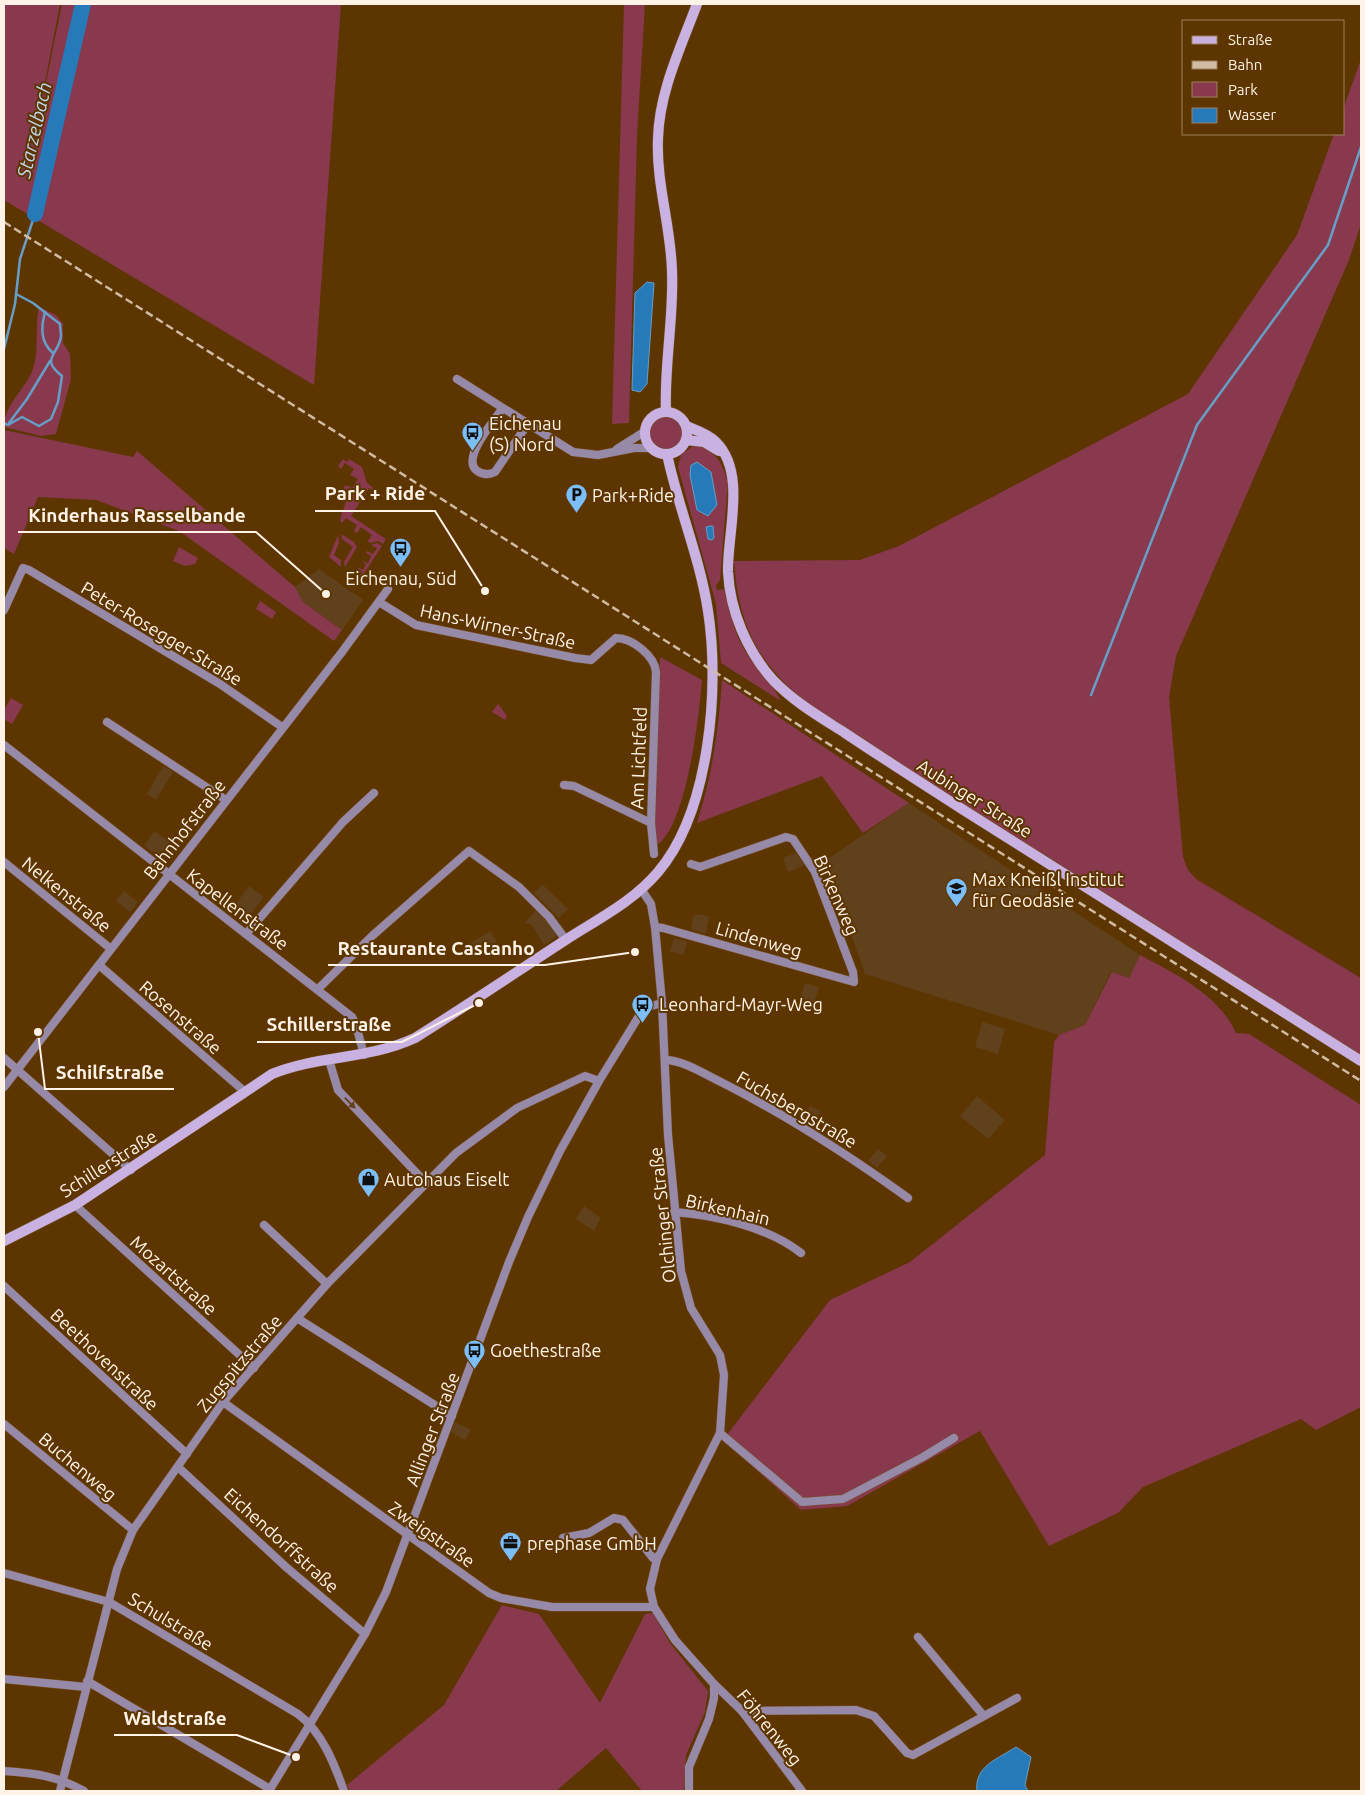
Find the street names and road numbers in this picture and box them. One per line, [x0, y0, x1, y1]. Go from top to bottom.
street label: Peter-Rosegger-Straße [78, 577, 246, 689]
street label: Hans-Wirner-Straße [418, 600, 578, 652]
street label: Am Lichtfeld [626, 706, 650, 810]
street label: Aubinger Straße [914, 755, 1036, 841]
street label: Bahnhofstraße [139, 775, 229, 883]
street label: Nelkenstraße [19, 852, 115, 936]
street label: Birkenweg [810, 852, 864, 938]
street label: Kapellenstraße [183, 864, 293, 954]
street label: Lindenweg [714, 917, 804, 961]
street label: Rosenstraße [136, 976, 226, 1058]
street label: Fuchsbergstraße [733, 1067, 861, 1151]
street label: Schillerstraße [56, 1125, 160, 1201]
street label: Olchinger Straße [645, 1146, 679, 1284]
street label: Birkenhain [684, 1190, 772, 1228]
street label: Mozartstraße [127, 1231, 221, 1319]
street label: Beethovenstraße [47, 1304, 163, 1414]
street label: Zugspitzstraße [193, 1310, 285, 1416]
street label: Allinger Straße [401, 1369, 463, 1489]
street label: Buchenweg [35, 1428, 121, 1504]
street label: Eichendorffstraße [221, 1483, 343, 1597]
street label: Zweigstraße [385, 1497, 479, 1571]
street label: Schulstraße [125, 1588, 217, 1654]
street label: Föhrenweg [733, 1685, 807, 1769]

